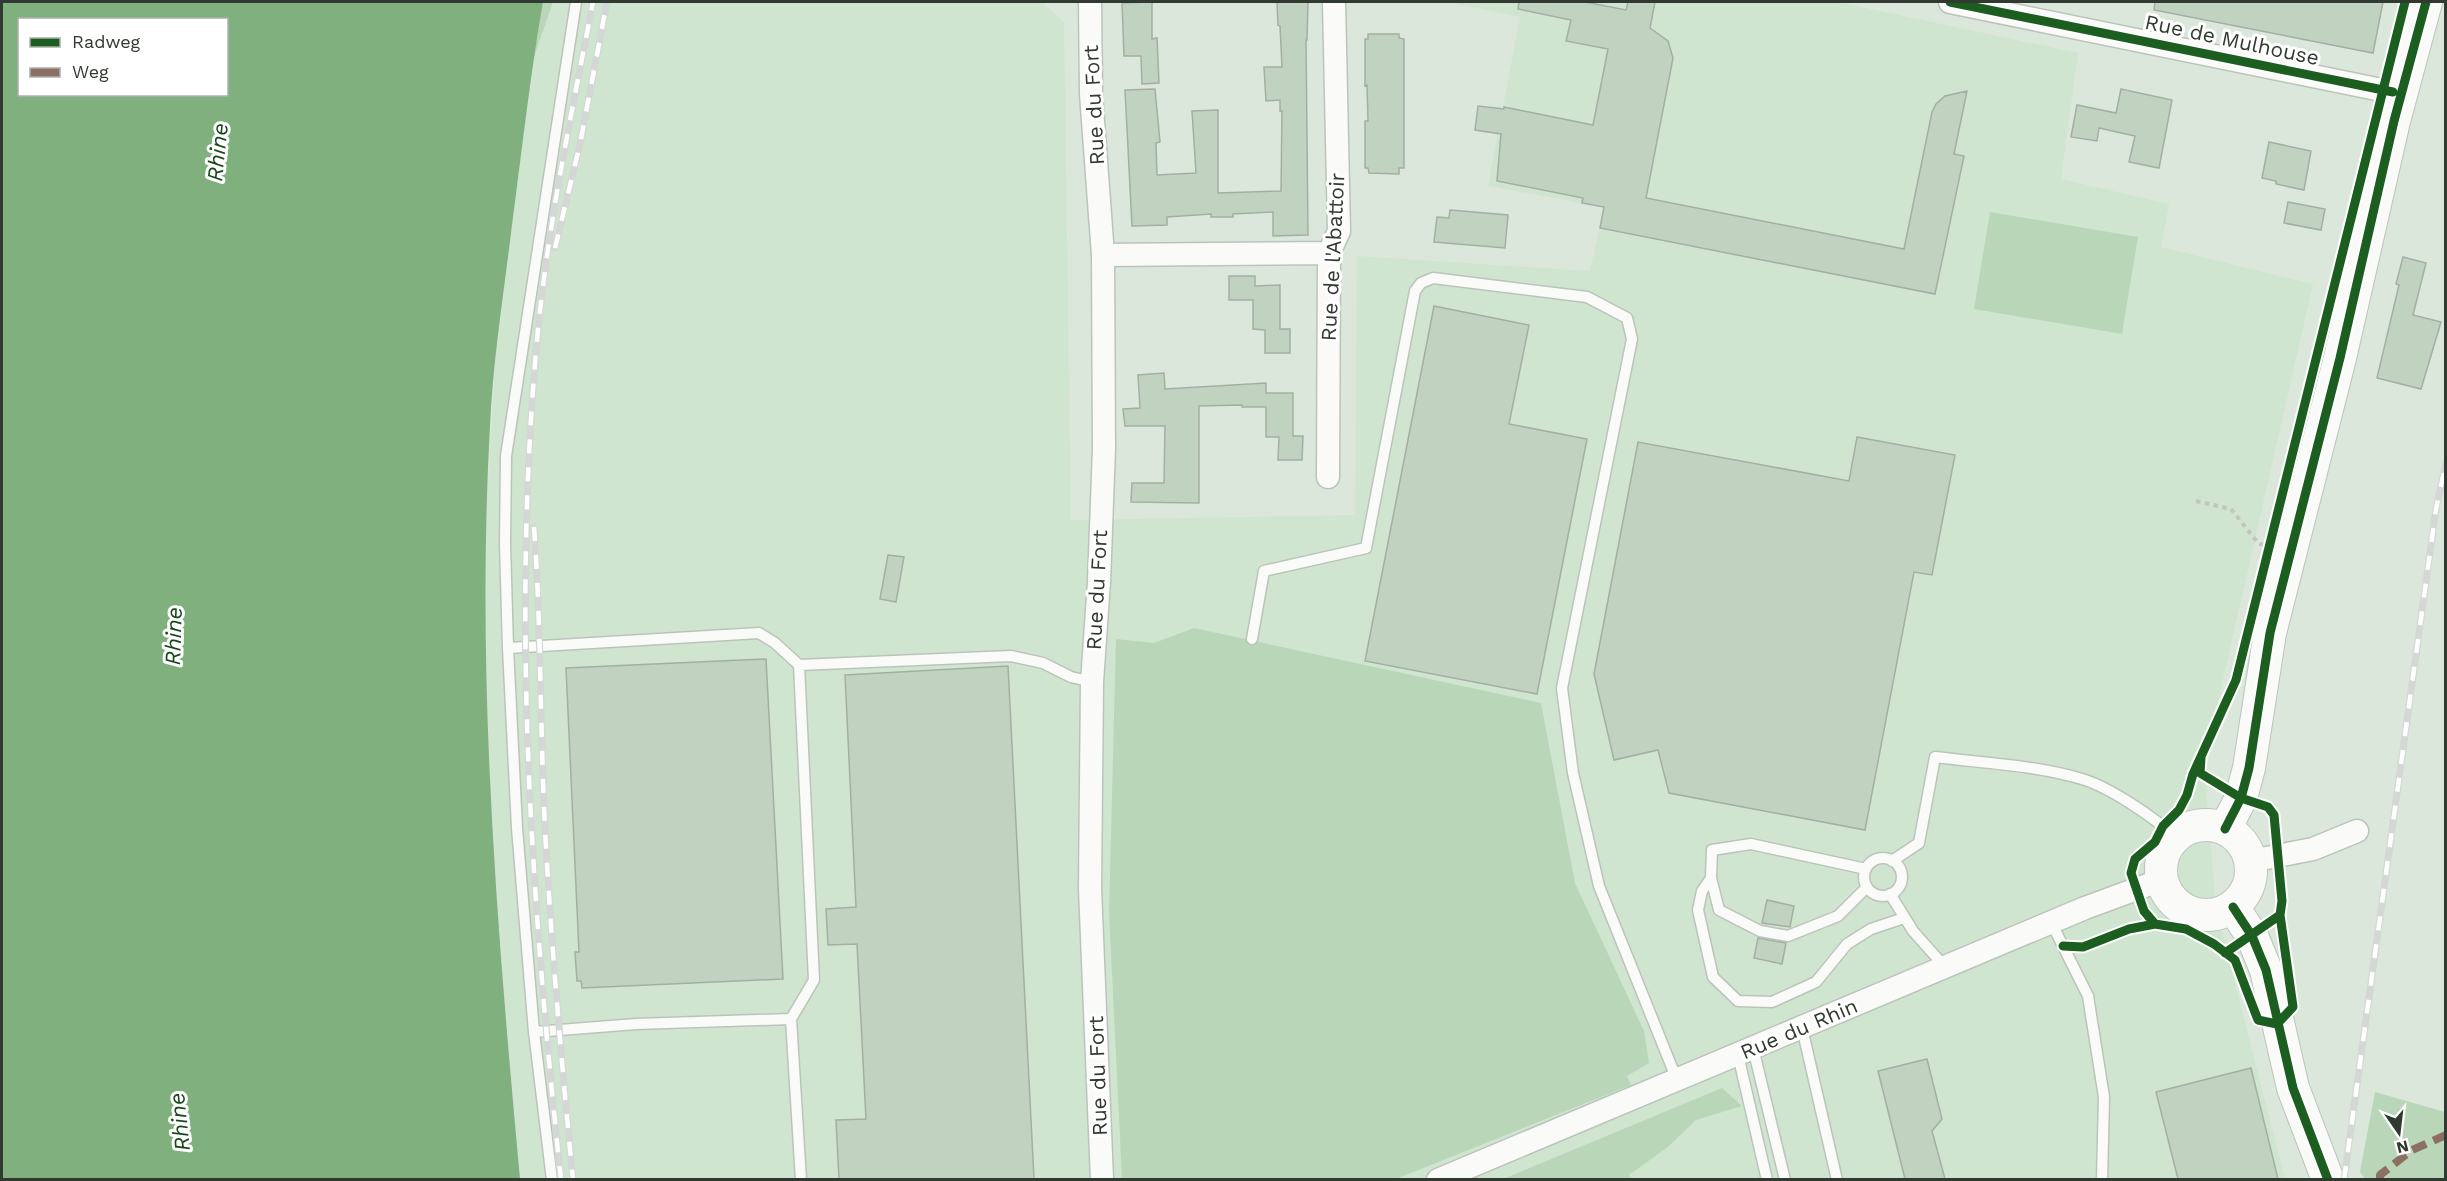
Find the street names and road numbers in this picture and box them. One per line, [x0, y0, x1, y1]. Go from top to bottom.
street label: Rue de Mulhouse [2143, 9, 2321, 70]
street label: Rue du Fort [1078, 44, 1109, 166]
street label: Rue de l'Abattoir [1316, 172, 1349, 342]
street label: Rue du Fort [1081, 529, 1112, 651]
street label: Rue du Rhin [1737, 993, 1861, 1064]
street label: Rue du Fort [1083, 1015, 1112, 1137]

